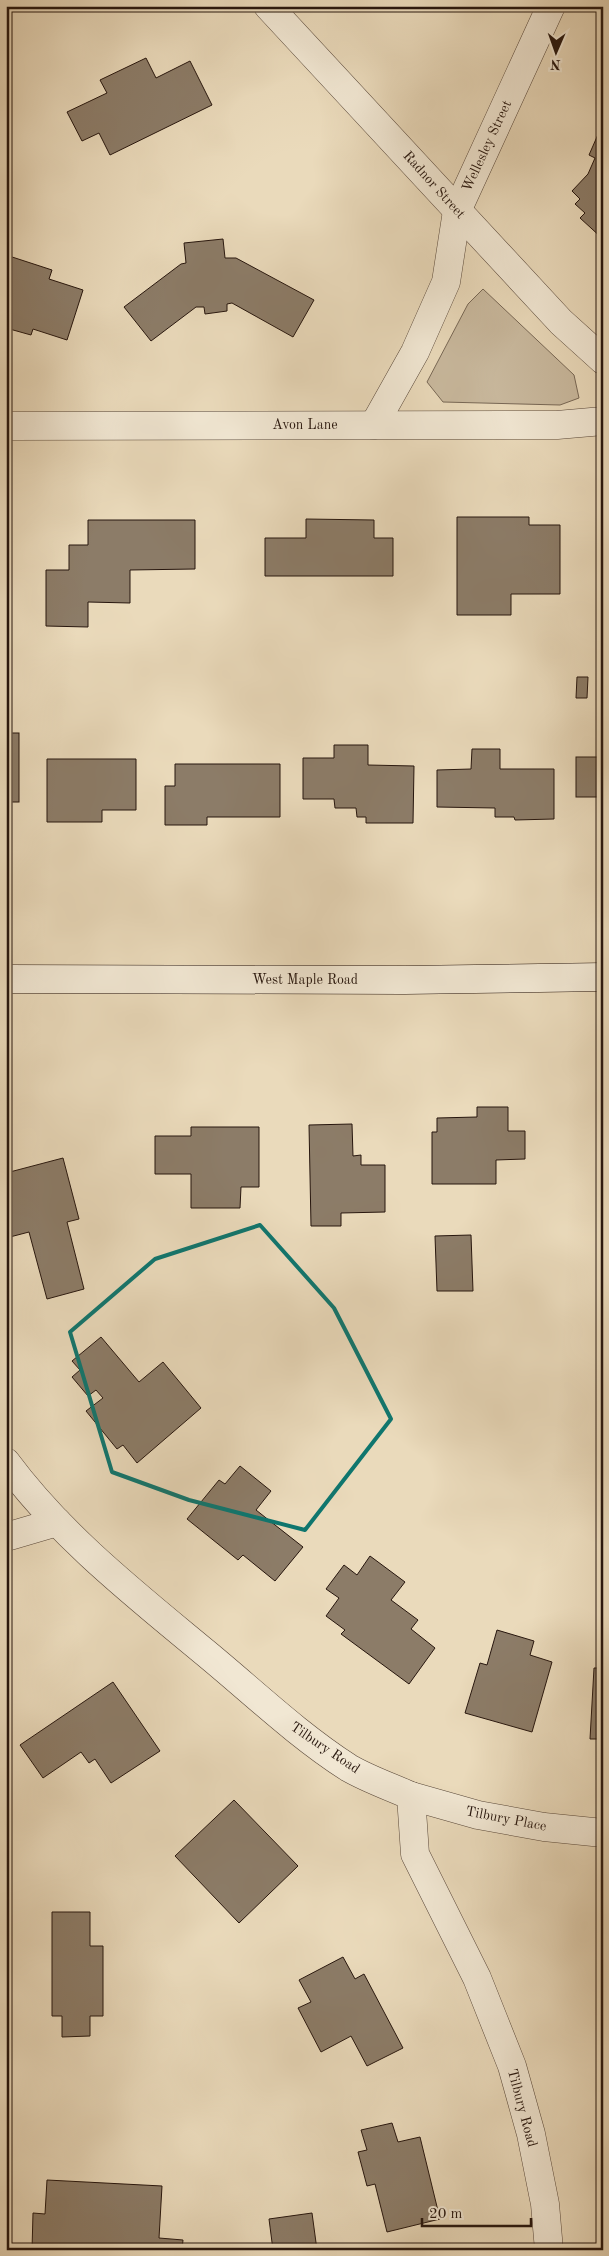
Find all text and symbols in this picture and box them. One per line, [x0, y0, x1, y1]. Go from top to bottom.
north arrow [532, 28, 582, 78]
text: N [550, 57, 561, 71]
street label: Wellesley Street [460, 98, 514, 194]
street label: Radnor Street [400, 149, 468, 222]
street label: Avon Lane [272, 418, 338, 432]
street label: West Maple Road [252, 973, 358, 987]
street label: Tilbury Road [288, 1720, 362, 1776]
street label: Tilbury Place [464, 1804, 548, 1834]
street label: Tilbury Road [505, 2067, 539, 2149]
scale bar [422, 2196, 530, 2228]
text: 20 m [429, 2207, 463, 2222]

